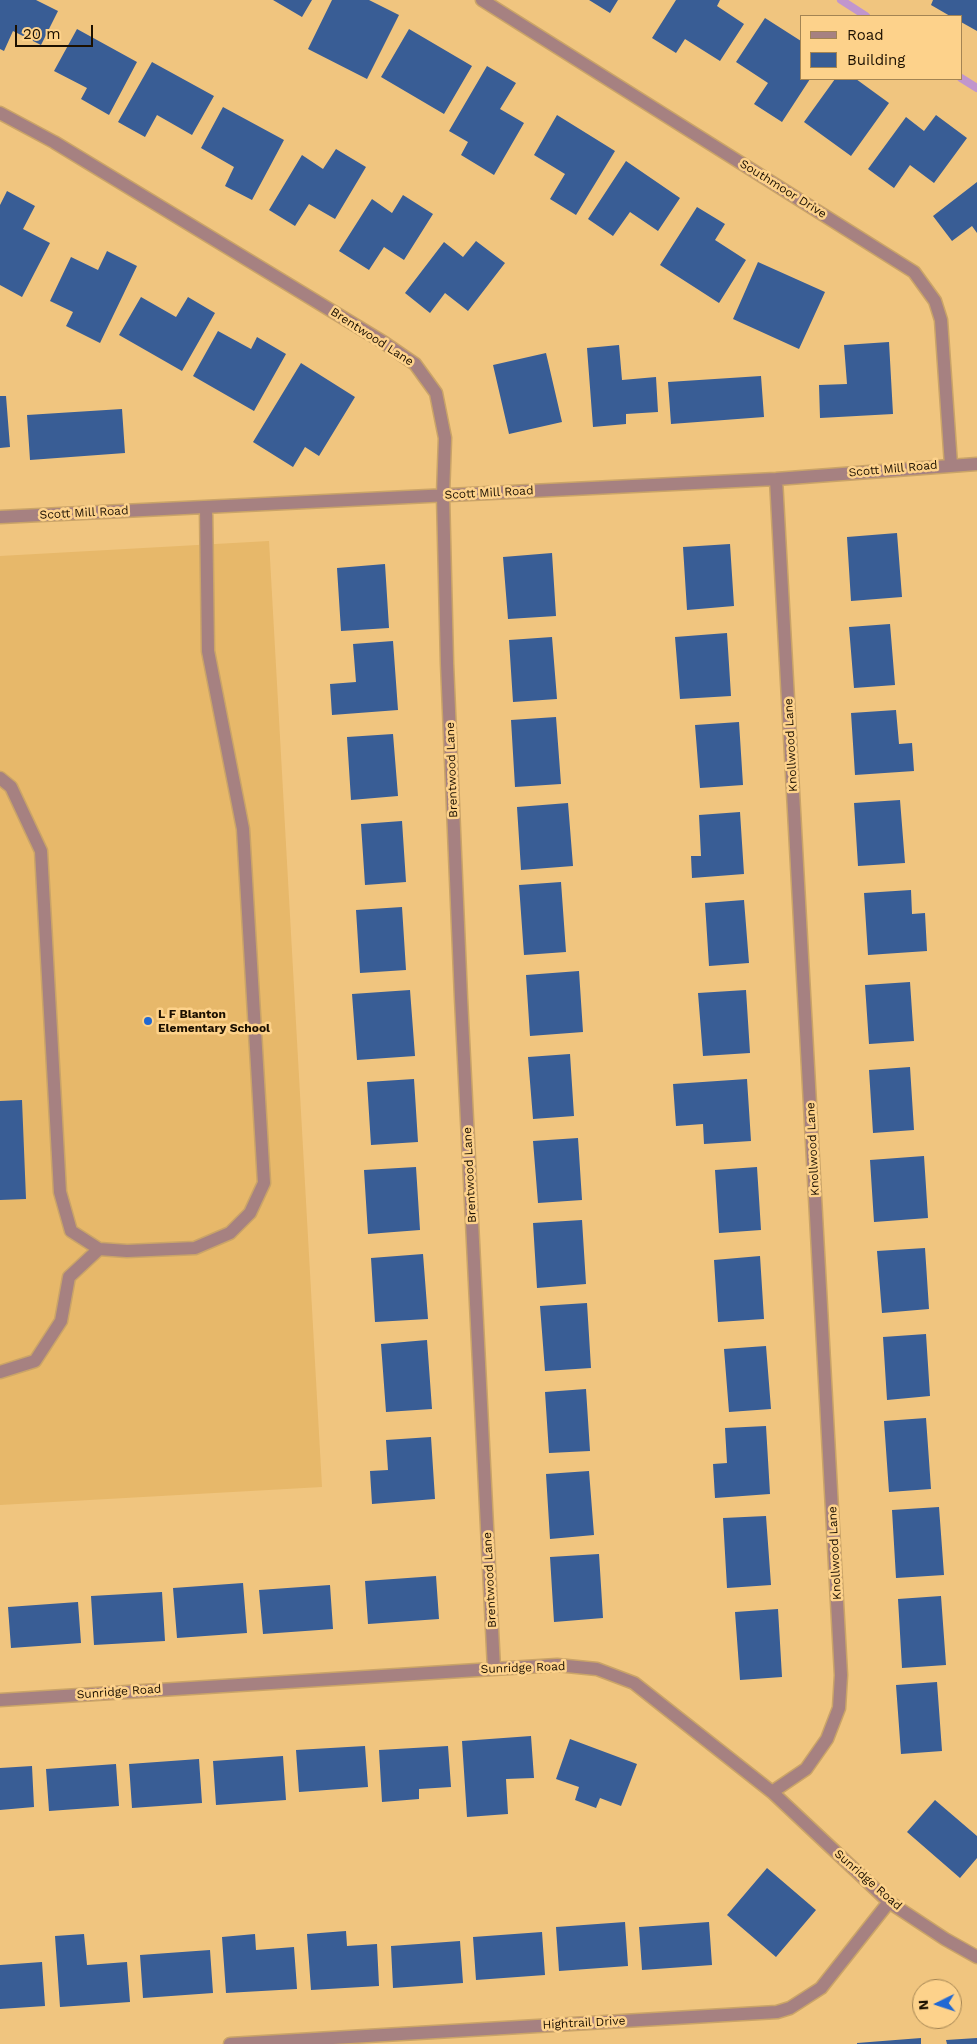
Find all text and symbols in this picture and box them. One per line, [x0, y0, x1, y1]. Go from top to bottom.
scale bar [18, 15, 95, 47]
legend [800, 15, 962, 80]
text: 20 m [23, 25, 61, 43]
text: Road [847, 26, 884, 44]
text: Building [847, 51, 905, 69]
street label: Southmoor Drive [737, 157, 829, 221]
street label: Brentwood Lane [328, 305, 416, 369]
street label: Scott Mill Road [848, 458, 938, 480]
street label: Scott Mill Road [444, 483, 534, 503]
street label: Scott Mill Road [39, 503, 129, 523]
street label: Knollwood Lane [781, 698, 801, 792]
street label: Brentwood Lane [443, 722, 461, 818]
place label: L F Blanton Elementary School [158, 1007, 270, 1035]
marker: L F Blanton Elementary School [142, 1015, 154, 1027]
street label: Knollwood Lane [803, 1102, 823, 1196]
street label: Brentwood Lane [460, 1127, 480, 1223]
street label: Knollwood Lane [825, 1506, 845, 1600]
street label: Brentwood Lane [480, 1532, 500, 1628]
street label: Sunridge Road [480, 1659, 566, 1677]
street label: Sunridge Road [76, 1682, 162, 1702]
street label: Sunridge Road [831, 1847, 905, 1913]
north arrow [912, 1979, 962, 2029]
text: N [915, 1999, 931, 2011]
street label: Hightrail Drive [542, 2014, 626, 2032]

